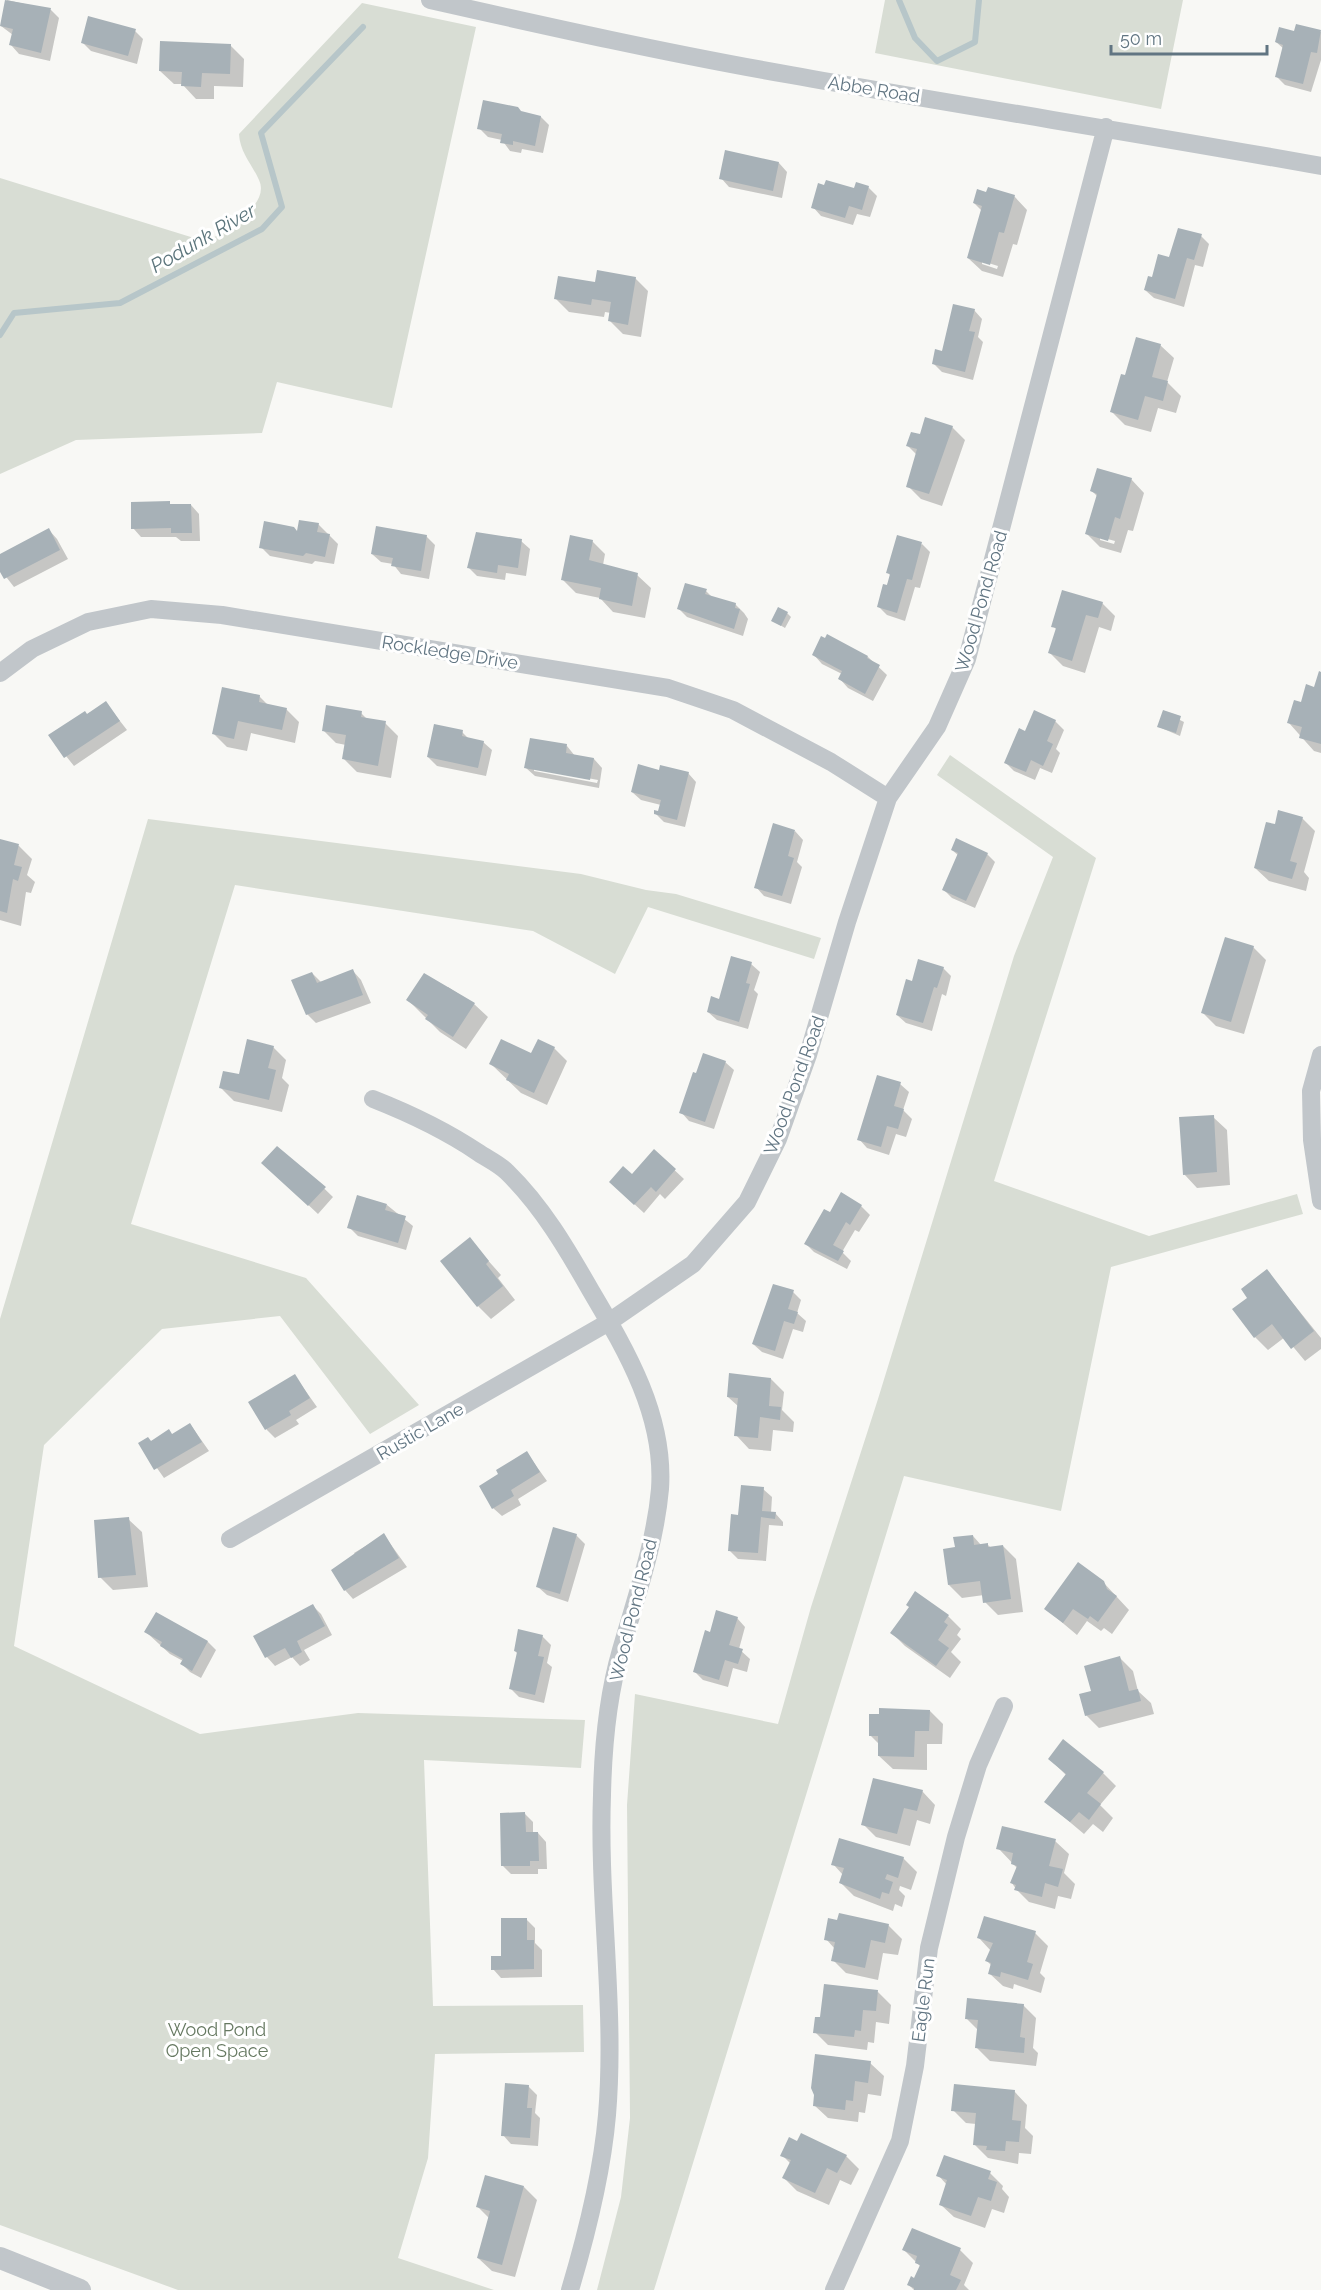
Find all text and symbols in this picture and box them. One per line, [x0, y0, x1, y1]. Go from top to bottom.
scale bar [1111, 18, 1267, 56]
text: 50 m [1120, 28, 1162, 49]
street label: Abbe Road [827, 71, 921, 107]
water label: Podunk River [146, 198, 261, 278]
street label: Wood Pond Road [951, 528, 1011, 674]
street label: Rockledge Drive [380, 631, 520, 673]
street label: Wood Pond Road [759, 1013, 829, 1157]
street label: Rustic Lane [373, 1397, 468, 1464]
street label: Wood Pond Road [605, 1537, 661, 1683]
street label: Eagle Run [907, 1957, 939, 2043]
park label: Wood Pond Open Space [166, 2019, 269, 2061]

